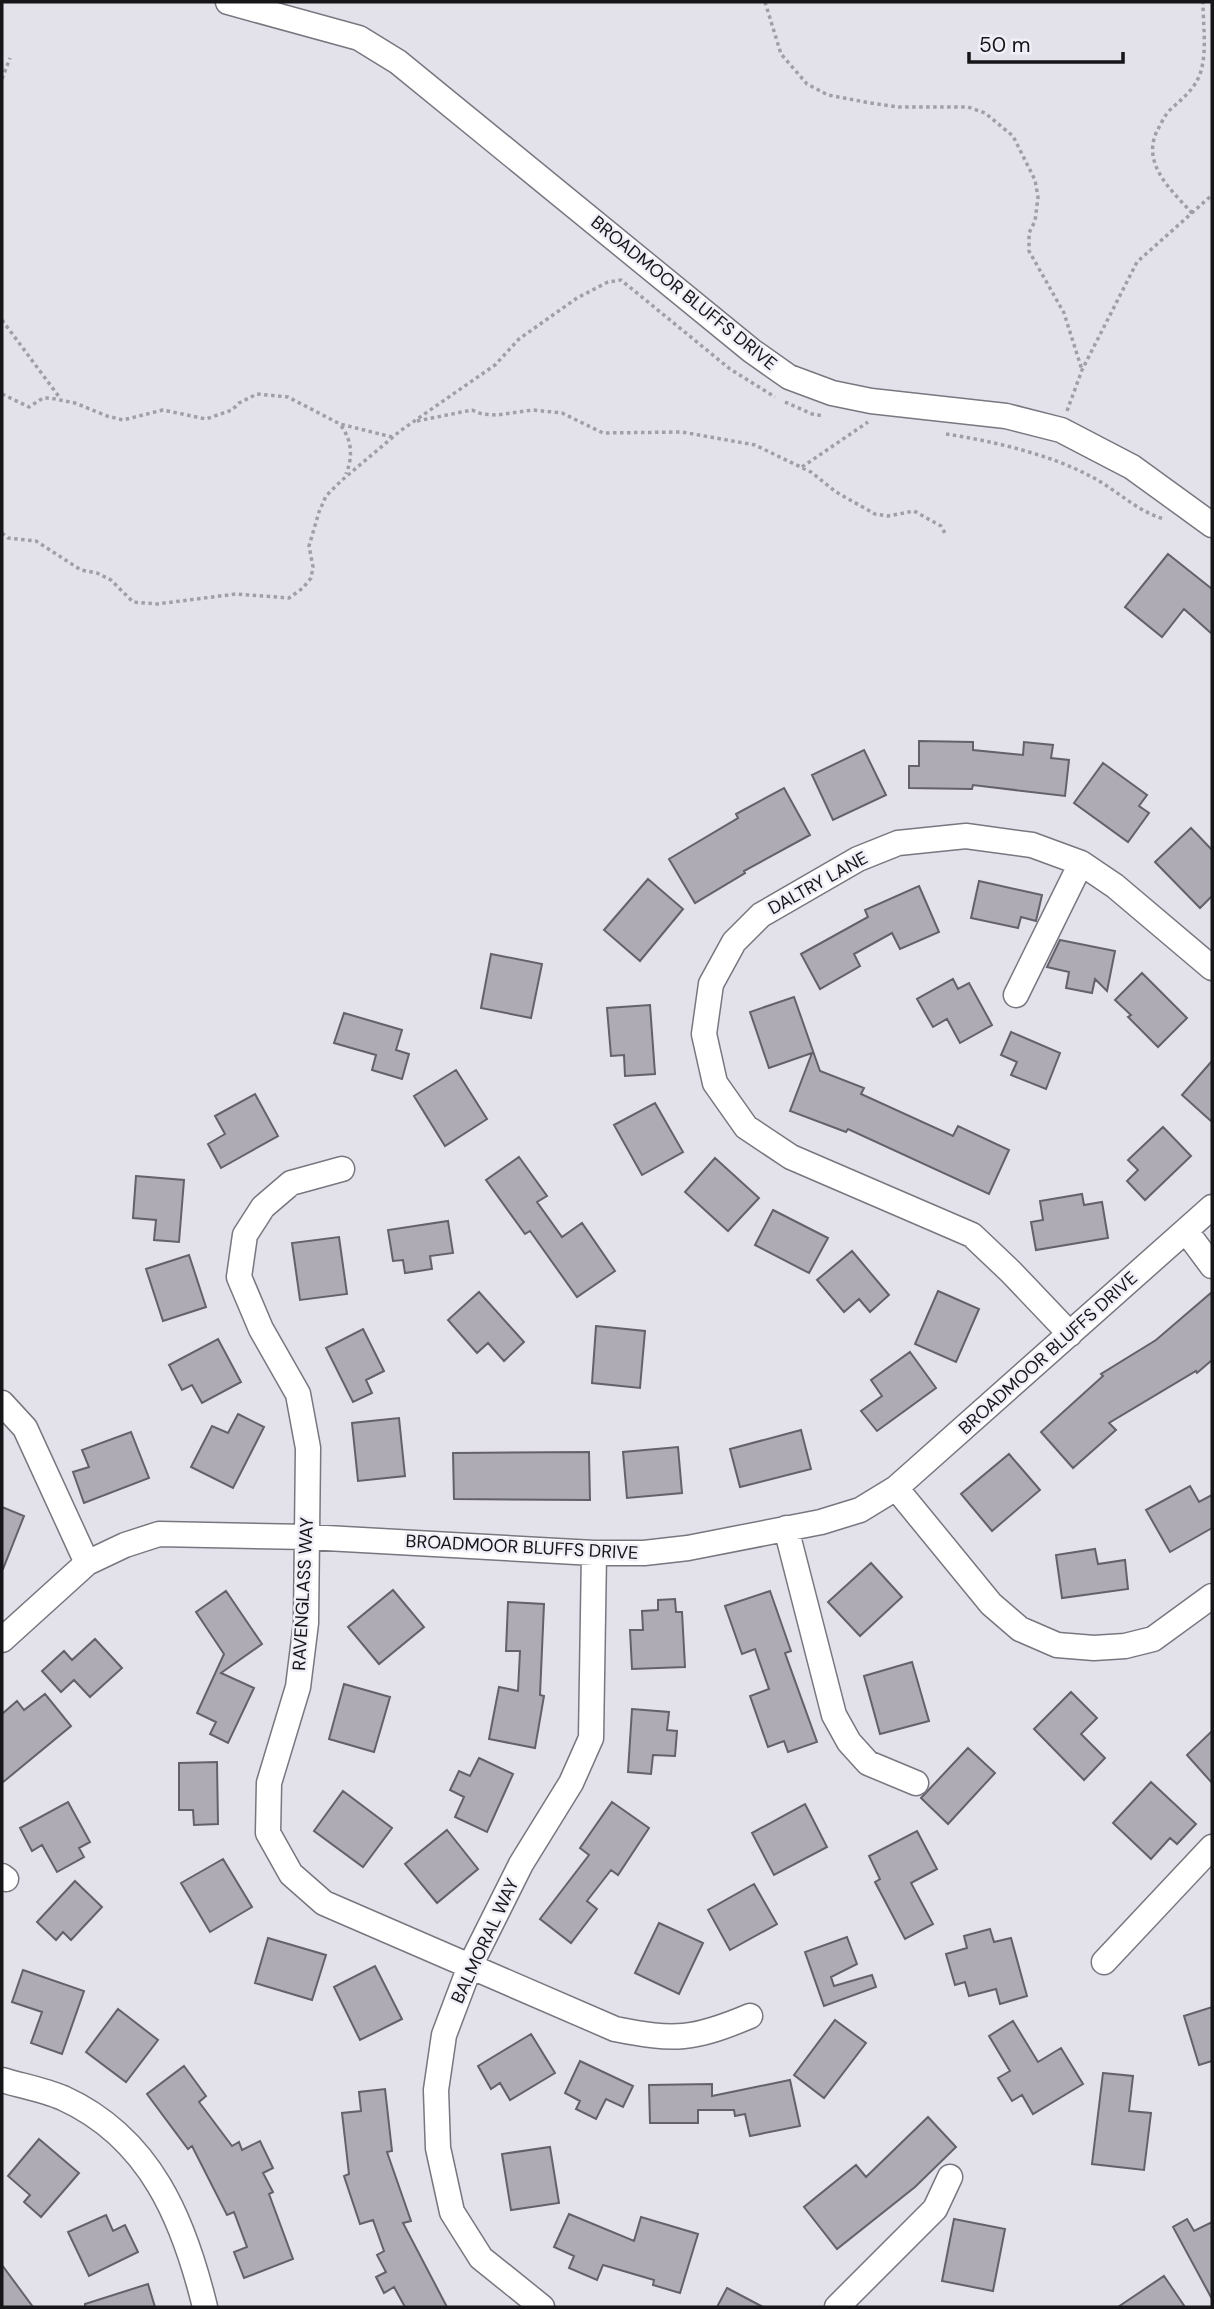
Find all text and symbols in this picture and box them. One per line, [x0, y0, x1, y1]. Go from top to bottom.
scale bar [969, 21, 1123, 65]
text: 50 m [979, 31, 1030, 59]
street label: BROADMOOR BLUFFS DRIVE [586, 210, 782, 376]
street label: DALTRY LANE [764, 846, 872, 920]
street label: BROADMOOR BLUFFS DRIVE [953, 1266, 1143, 1440]
street label: RAVENGLASS WAY [287, 1516, 319, 1671]
street label: BROADMOOR BLUFFS DRIVE [405, 1529, 639, 1565]
street label: BALMORAL WAY [446, 1874, 525, 2007]

